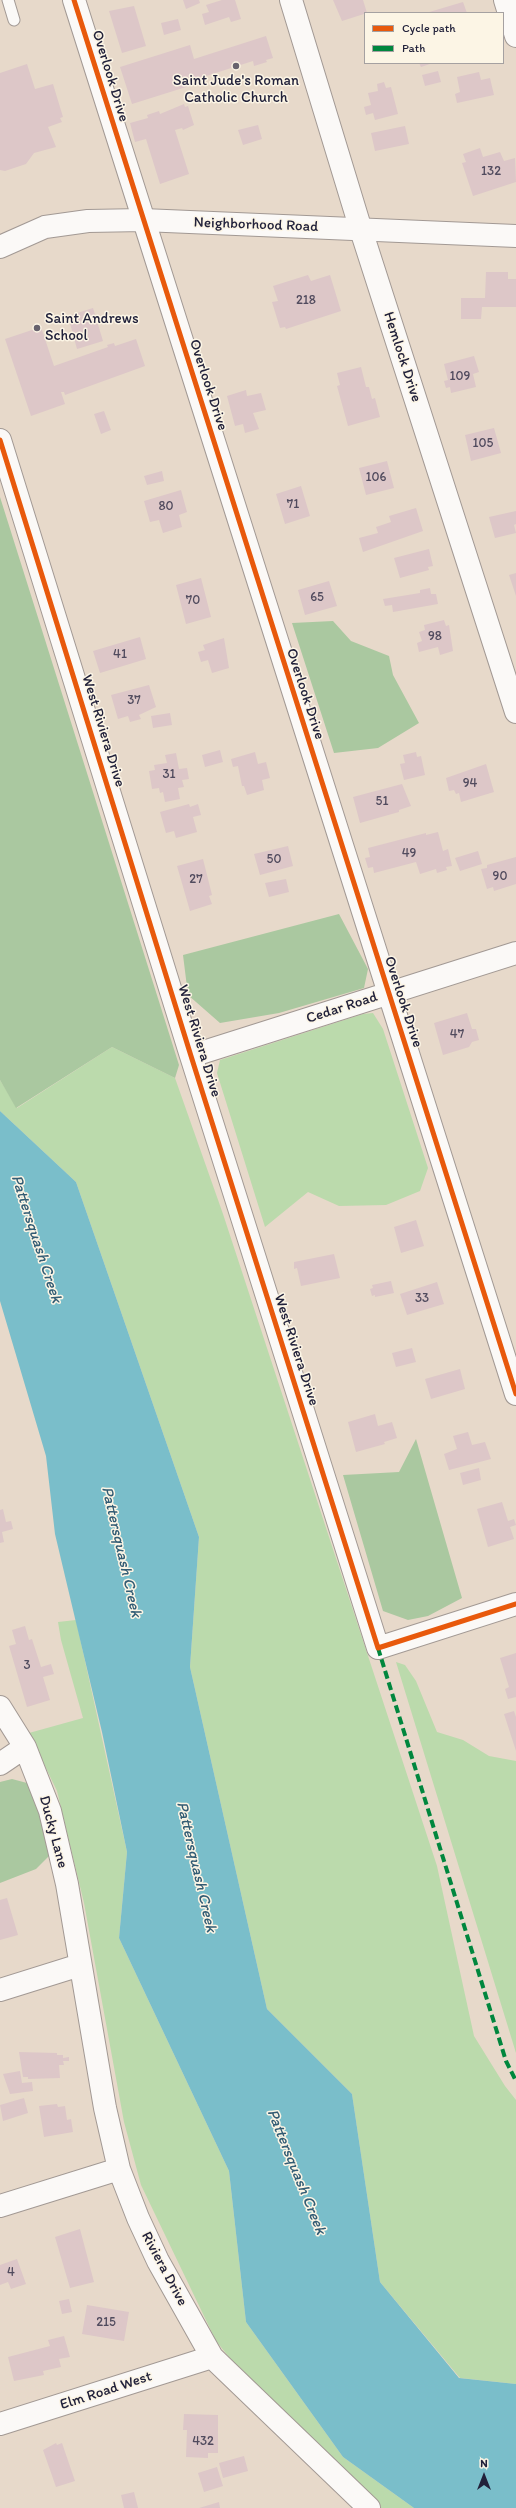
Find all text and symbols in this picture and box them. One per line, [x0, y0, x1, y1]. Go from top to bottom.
legend [364, 12, 504, 64]
text: Cycle path [402, 21, 456, 35]
street label: Overlook Drive [87, 28, 133, 124]
text: Path [402, 41, 425, 55]
marker: Saint Jude's Roman Catholic Church [231, 61, 241, 71]
place label: Saint Jude's Roman Catholic Church [173, 72, 299, 107]
house number: 132 [481, 164, 501, 180]
street label: Neighborhood Road [193, 214, 319, 236]
house number: 218 [296, 293, 316, 309]
place label: Saint Andrews School [45, 310, 139, 345]
street label: Hemlock Drive [379, 310, 425, 404]
marker: Saint Andrews School [32, 323, 42, 333]
street label: Overlook Drive [185, 337, 231, 433]
house number: 109 [450, 369, 470, 385]
house number: 105 [473, 436, 493, 452]
house number: 106 [366, 470, 386, 486]
house number: 71 [287, 497, 299, 513]
house number: 80 [158, 499, 174, 515]
house number: 65 [310, 590, 324, 606]
house number: 70 [186, 593, 200, 609]
house number: 98 [428, 629, 442, 645]
street label: Overlook Drive [282, 646, 328, 742]
house number: 41 [113, 647, 127, 663]
street label: West Riviera Drive [77, 673, 129, 789]
house number: 37 [127, 693, 141, 709]
house number: 31 [162, 767, 176, 783]
house number: 94 [463, 776, 477, 792]
house number: 51 [376, 794, 388, 810]
house number: 49 [402, 846, 416, 862]
house number: 50 [267, 852, 281, 868]
house number: 90 [493, 869, 507, 885]
house number: 27 [189, 872, 203, 888]
street label: Overlook Drive [380, 954, 426, 1050]
street label: West Riviera Drive [173, 983, 225, 1099]
street label: Cedar Road [304, 988, 380, 1028]
house number: 47 [450, 1027, 464, 1043]
water label: Pattersquash Creek [6, 1172, 66, 1306]
house number: 33 [415, 1291, 429, 1307]
street label: West Riviera Drive [269, 1292, 323, 1408]
water label: Pattersquash Creek [97, 1485, 145, 1619]
house number: 3 [23, 1658, 31, 1674]
street label: Ducky Lane [35, 1794, 71, 1870]
water label: Pattersquash Creek [172, 1800, 220, 1934]
water label: Pattersquash Creek [262, 2106, 330, 2238]
street label: Riviera Drive [137, 2229, 191, 2309]
house number: 4 [7, 2265, 15, 2281]
house number: 215 [96, 2315, 116, 2331]
street label: Elm Road West [58, 2368, 154, 2414]
house number: 432 [192, 2434, 214, 2450]
north arrow [464, 2456, 504, 2496]
text: N [480, 2457, 488, 2470]

